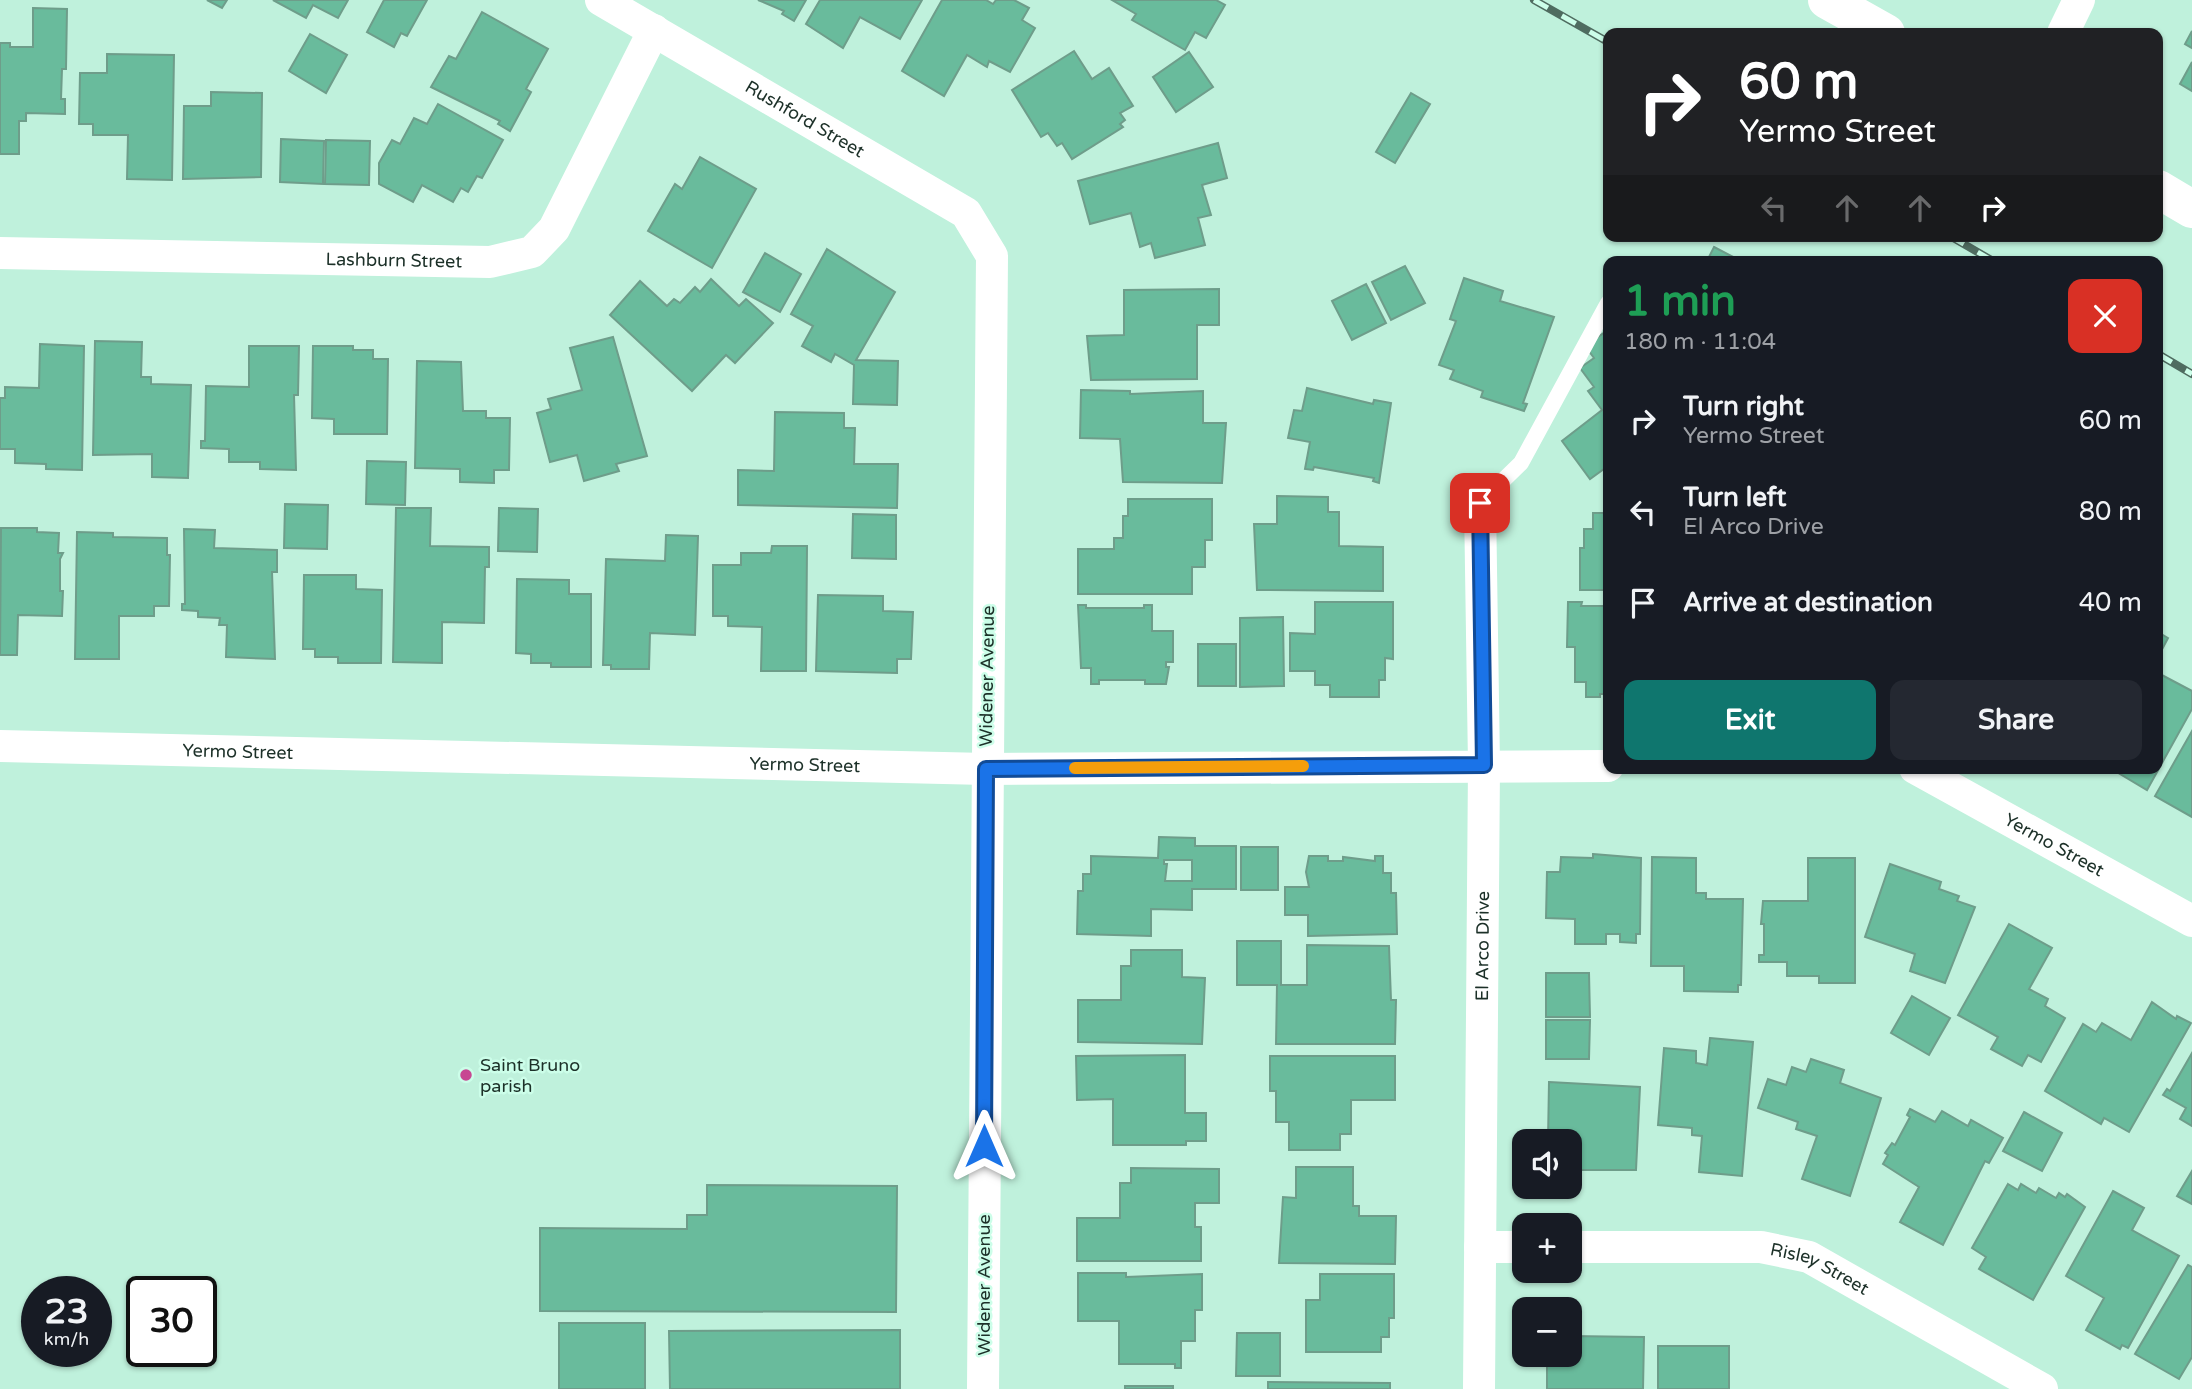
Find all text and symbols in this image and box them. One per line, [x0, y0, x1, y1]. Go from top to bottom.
text: 60 m [1739, 53, 1858, 112]
icon: right [1624, 56, 1715, 147]
street label: Rushford Street [741, 76, 869, 162]
text: Yermo Street [1739, 113, 1936, 151]
icon: left [1755, 189, 1793, 227]
icon: ahead [1828, 189, 1866, 227]
icon: ahead [1901, 189, 1939, 227]
icon: right [1974, 189, 2012, 227]
street label: Lashburn Street [325, 248, 462, 272]
text: 1 min [1624, 276, 1736, 327]
button: close [2068, 279, 2142, 353]
text: 180 m · 11:04 [1624, 328, 1776, 356]
text: Turn right [1683, 391, 1804, 422]
icon: right [1624, 402, 1662, 440]
text: 60 m [2079, 405, 2142, 436]
text: Yermo Street [1683, 422, 1825, 450]
pin [1450, 473, 1510, 533]
text: Turn left [1683, 482, 1786, 513]
icon: arrive [1461, 484, 1499, 522]
icon: left [1624, 493, 1662, 531]
text: 80 m [2079, 496, 2142, 527]
text: El Arco Drive [1683, 513, 1824, 541]
icon: arrive [1624, 584, 1662, 622]
text: Arrive at destination [1683, 587, 1933, 618]
text: 40 m [2079, 587, 2142, 618]
street label: Widener Avenue [975, 605, 999, 747]
button: Exit [1624, 680, 1876, 760]
button: Share [1890, 680, 2142, 760]
street label: Yermo Street [182, 739, 294, 764]
street label: Yermo Street [749, 752, 861, 777]
street label: Yermo Street [2000, 808, 2108, 881]
street label: El Arco Drive [1471, 891, 1494, 1001]
place label: Saint Bruno parish [480, 1054, 580, 1097]
marker: Saint Bruno parish [458, 1067, 474, 1083]
position arrow [947, 1109, 1021, 1183]
map controls [1512, 1129, 1582, 1367]
button: sound [1512, 1129, 1582, 1199]
button: + [1512, 1213, 1582, 1283]
street label: Widener Avenue [973, 1214, 995, 1356]
street label: Risley Street [1768, 1238, 1873, 1300]
speed limit sign: 30 [126, 1276, 217, 1367]
text: 23 [45, 1291, 88, 1333]
button: − [1512, 1297, 1582, 1367]
text: km/h [44, 1328, 89, 1350]

